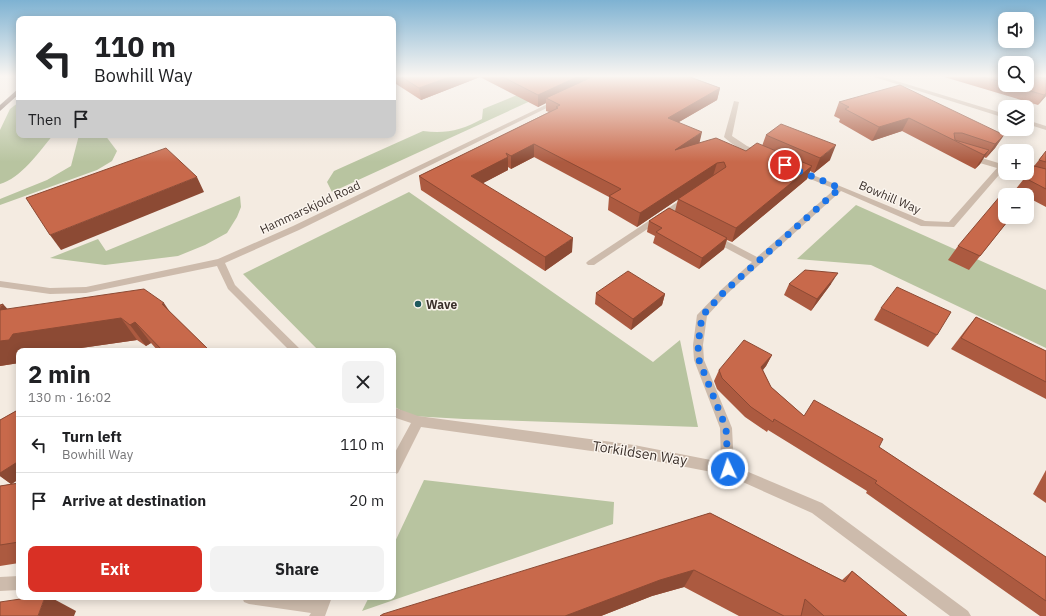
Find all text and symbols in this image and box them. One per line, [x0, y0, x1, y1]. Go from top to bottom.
map controls [998, 12, 1034, 224]
button: sound [998, 12, 1034, 48]
text: 110 m [94, 28, 176, 65]
icon: left [28, 32, 80, 84]
button: search [998, 56, 1034, 92]
text: Bowhill Way [94, 64, 193, 87]
button: layers [998, 100, 1034, 136]
icon: arrive [70, 108, 92, 130]
text: Then [28, 110, 62, 129]
button: + [998, 144, 1034, 180]
pin [768, 148, 802, 182]
icon: arrive [774, 154, 796, 176]
street label: Hammarskjold Road [257, 177, 363, 237]
street label: Bowhill Way [857, 177, 923, 217]
button: − [998, 188, 1034, 224]
place label: Wave [426, 297, 457, 312]
marker: Wave [413, 299, 423, 309]
text: 2 min [28, 358, 91, 390]
button: close [342, 361, 384, 403]
text: 130 m · 16:02 [28, 389, 111, 406]
text: Turn left [62, 427, 122, 446]
icon: left [28, 434, 50, 456]
text: 110 m [340, 435, 384, 454]
street label: Torkildsen Way [591, 437, 689, 469]
text: Bowhill Way [62, 446, 133, 463]
position arrow [707, 448, 749, 490]
icon: arrive [28, 490, 50, 512]
text: Arrive at destination [62, 491, 206, 510]
text: 20 m [349, 491, 384, 510]
button: Exit [28, 546, 202, 592]
button: Share [210, 546, 384, 592]

